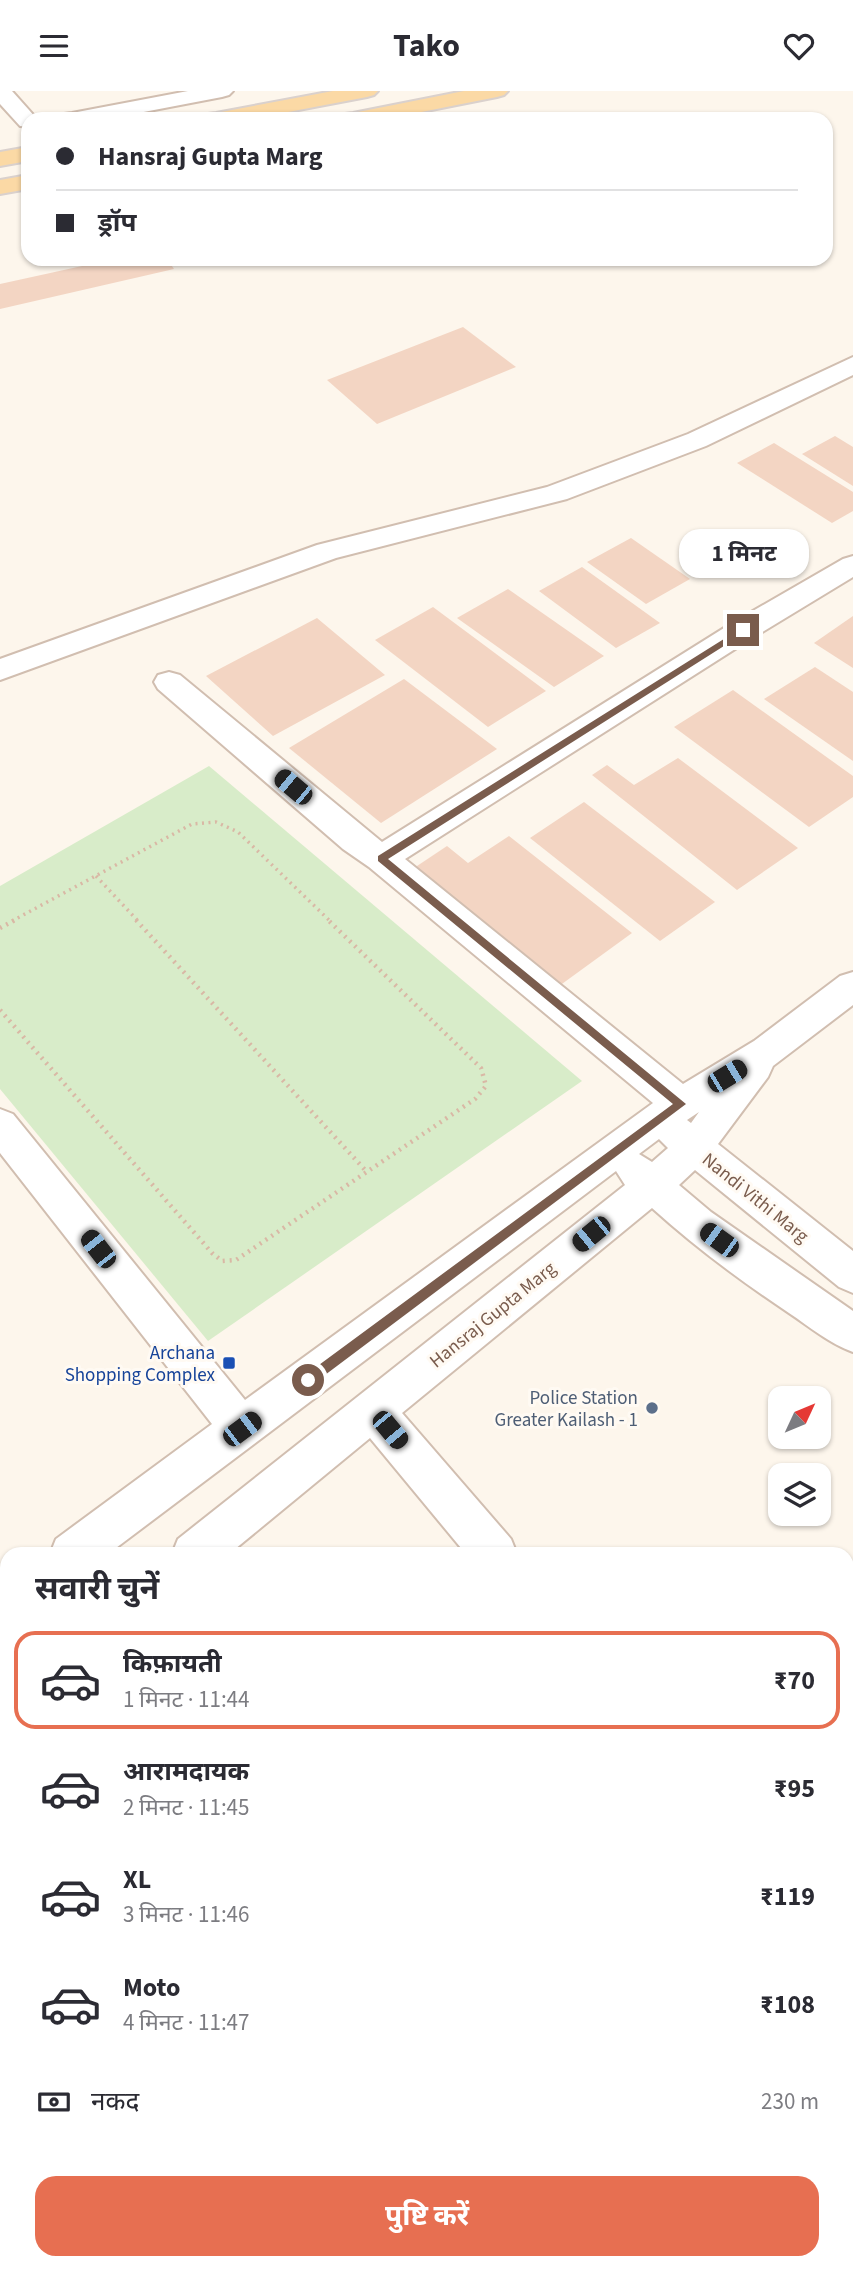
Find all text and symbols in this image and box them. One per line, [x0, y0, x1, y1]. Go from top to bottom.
text: Tako [393, 23, 460, 69]
icon: menu [35, 27, 73, 65]
icon: heart [780, 27, 818, 65]
text: Hansraj Gupta Marg [98, 138, 323, 175]
text: ड्रॉप [98, 204, 136, 241]
callout: 1 मिनट [678, 529, 808, 577]
text: 1 मिनट [711, 537, 777, 570]
route end [727, 614, 759, 646]
car [271, 765, 316, 809]
car [704, 1056, 751, 1096]
street label: Nandi Vithi Marg [696, 1147, 815, 1250]
car [569, 1213, 614, 1255]
car [696, 1219, 743, 1261]
car [77, 1226, 120, 1272]
street label: Hansraj Gupta Marg [424, 1255, 562, 1375]
place label: Archana Shopping Complex [65, 1340, 216, 1389]
marker: Archana Shopping Complex [221, 1355, 237, 1371]
route start [292, 1364, 324, 1396]
place label: Police Station Greater Kailash - 1 [494, 1385, 638, 1434]
north arrow [768, 1386, 831, 1449]
map controls [768, 1386, 831, 1526]
marker: Police Station Greater Kailash - 1 [644, 1400, 660, 1416]
car [369, 1407, 412, 1453]
car [219, 1408, 266, 1450]
button: layers [768, 1463, 831, 1526]
text: सवारी चुनें [35, 1566, 159, 1612]
text: किफ़ायती [123, 1645, 222, 1682]
icon: car [39, 1649, 102, 1712]
text: ₹70 [774, 1662, 815, 1699]
text: 1 मिनट · 11:44 [123, 1683, 249, 1716]
text: आरामदायक [123, 1753, 249, 1790]
icon: car [39, 1757, 102, 1820]
text: ₹95 [774, 1770, 815, 1807]
text: 2 मिनट · 11:45 [123, 1791, 249, 1824]
text: XL [123, 1861, 151, 1898]
icon: car [39, 1865, 102, 1928]
text: ₹119 [760, 1878, 815, 1915]
text: 3 मिनट · 11:46 [123, 1898, 249, 1931]
text: Moto [123, 1969, 180, 2006]
icon: car [39, 1973, 102, 2036]
text: ₹108 [760, 1986, 815, 2023]
text: 4 मिनट · 11:47 [123, 2006, 249, 2039]
icon: cash [35, 2083, 73, 2121]
text: नकद [91, 2083, 139, 2120]
text: 230 m [761, 2085, 819, 2118]
button: पुष्टि करें [35, 2176, 819, 2256]

